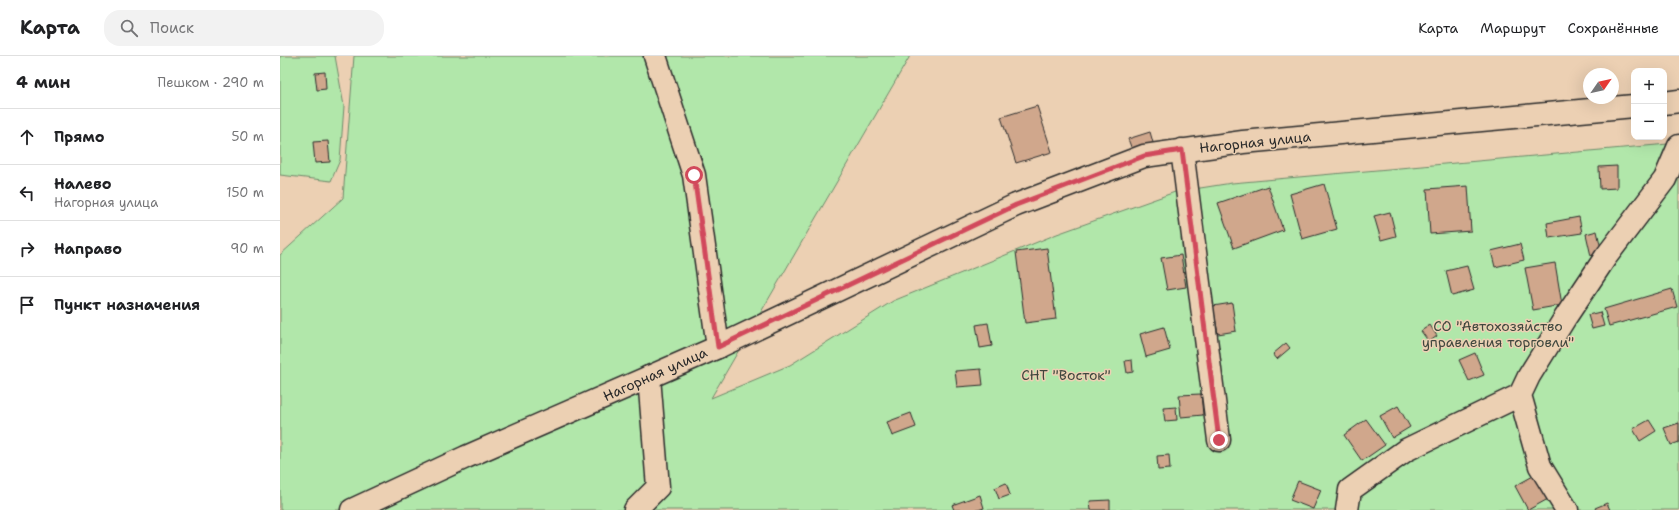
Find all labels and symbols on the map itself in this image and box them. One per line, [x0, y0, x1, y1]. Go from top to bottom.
north arrow [1583, 68, 1619, 104]
street label: Нагорная улица [1198, 127, 1312, 157]
route start [685, 166, 703, 184]
park label: СО "Автохозяйство управления торговли" [1422, 317, 1574, 351]
street label: Нагорная улица [600, 343, 710, 405]
park label: СНТ "Восток" [1021, 366, 1111, 384]
route end [1210, 431, 1228, 449]

